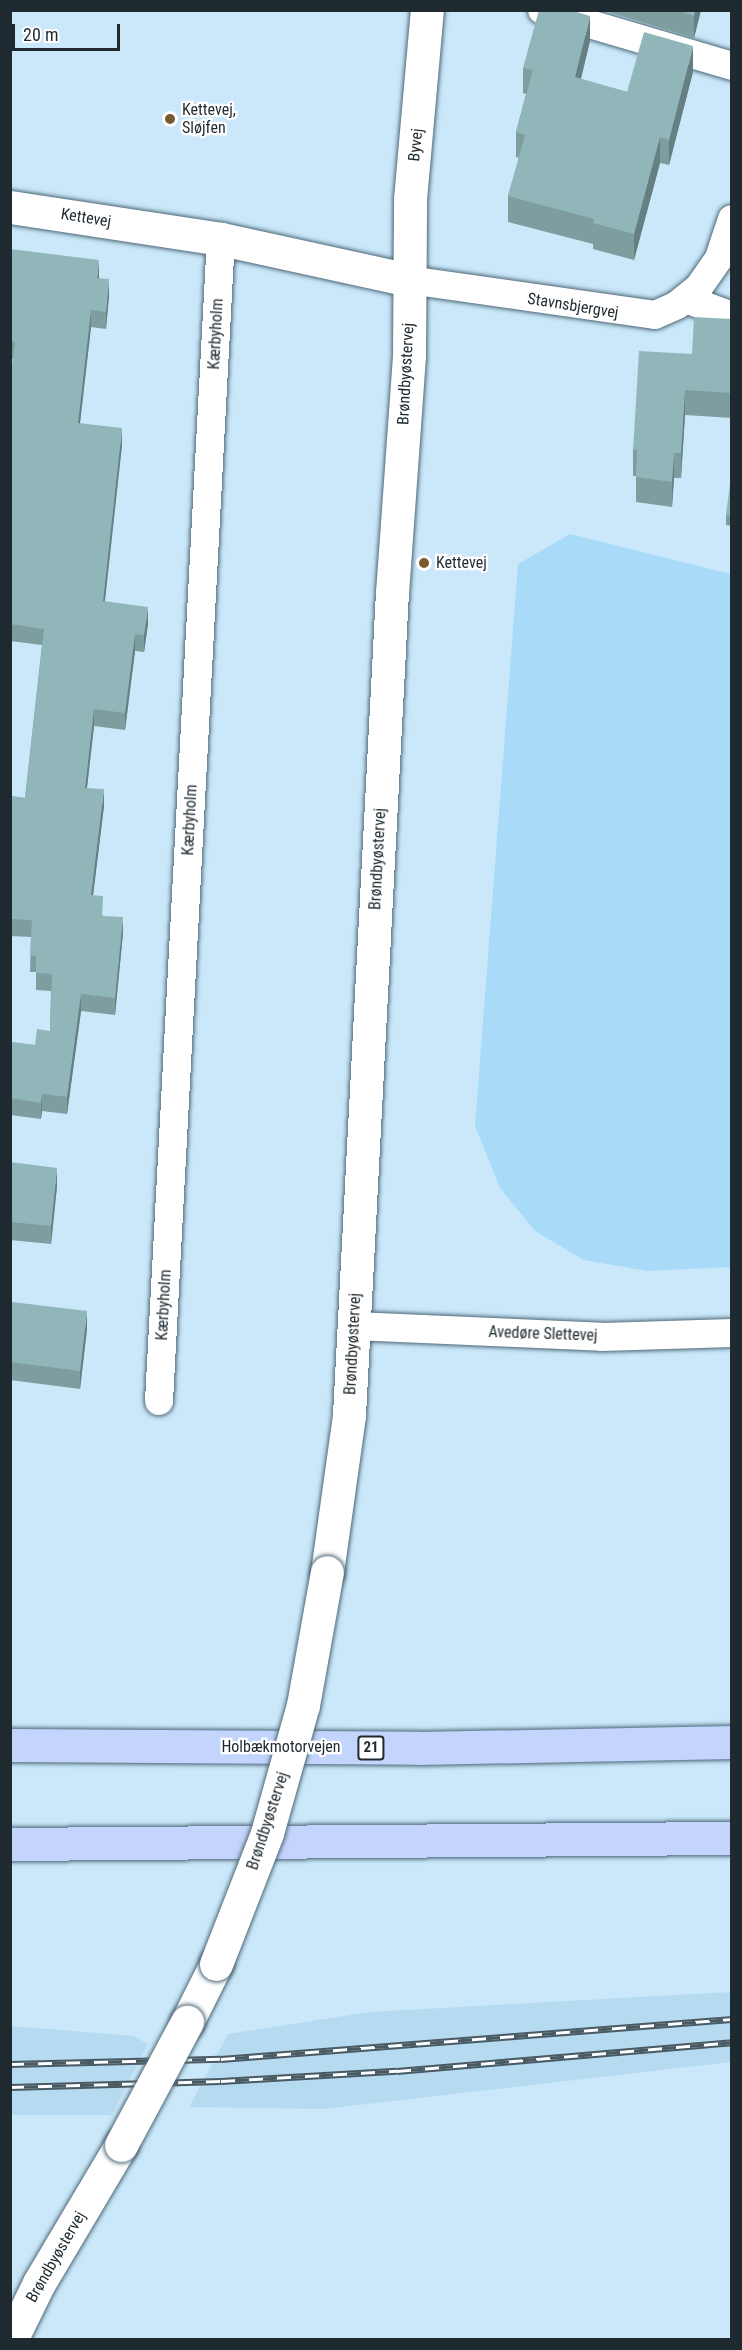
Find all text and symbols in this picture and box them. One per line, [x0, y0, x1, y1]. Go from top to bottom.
scale bar [15, 12, 123, 50]
text: 20 m [23, 24, 58, 45]
place label: Kettevej, Sløjfen [182, 100, 236, 138]
marker: Kettevej, Sløjfen [163, 112, 177, 126]
street label: Byvej [405, 127, 427, 163]
street label: Kettevej [59, 205, 113, 231]
street label: Stavnsbjergvej [526, 289, 620, 323]
street label: Kærbyholm [205, 298, 227, 370]
street label: Brøndbyøstervej [394, 323, 418, 425]
place label: Kettevej [436, 553, 487, 573]
marker: Kettevej [417, 556, 431, 570]
street label: Kærbyholm [179, 784, 201, 856]
street label: Brøndbyøstervej [366, 808, 390, 910]
street label: Kærbyholm [153, 1269, 175, 1341]
street label: Brøndbyøstervej [341, 1293, 365, 1395]
street label: Avedøre Slettevej [488, 1323, 598, 1345]
road number: 21 [356, 1736, 386, 1760]
street label: Holbækmotorvejen [221, 1737, 341, 1757]
street label: Brøndbyøstervej [243, 1769, 293, 1873]
street label: Brøndbyøstervej [22, 2208, 90, 2306]

